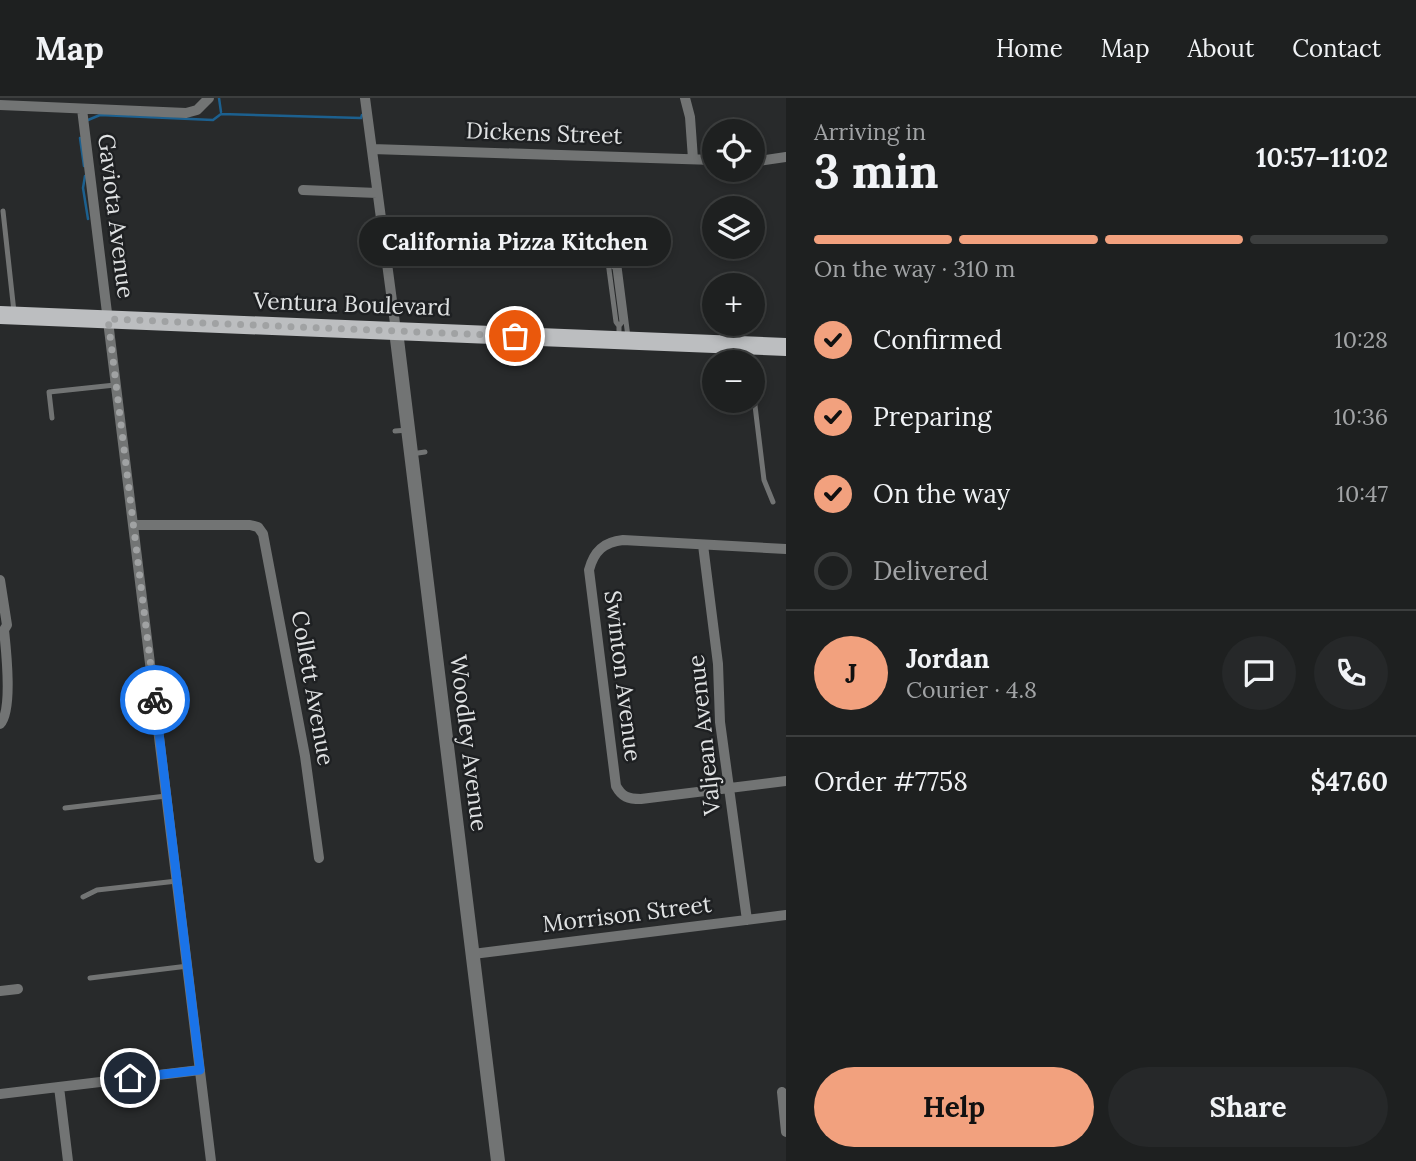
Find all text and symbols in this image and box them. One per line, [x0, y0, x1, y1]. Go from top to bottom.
text: Map [35, 27, 104, 69]
text: Home [996, 33, 1063, 64]
text: Map [1101, 33, 1150, 64]
text: About [1188, 33, 1254, 64]
text: Contact [1292, 33, 1381, 64]
street label: Dickens Street [465, 115, 623, 150]
text: Arriving in [814, 117, 926, 146]
map controls [702, 119, 765, 413]
button: locate [702, 119, 765, 182]
street label: Gaviota Avenue [92, 132, 141, 300]
text: 10:57–11:02 [1256, 141, 1388, 174]
text: 3 min [814, 142, 939, 201]
button: layers [702, 196, 765, 259]
callout: California Pizza Kitchen [359, 217, 671, 266]
text: California Pizza Kitchen [382, 227, 648, 256]
text: On the way · 310 m [814, 254, 1015, 283]
button: + [702, 273, 765, 336]
street label: Ventura Boulevard [252, 286, 452, 321]
pin [485, 306, 545, 366]
icon: bag [496, 317, 534, 355]
icon: check [814, 321, 852, 359]
text: Confirmed [873, 323, 1002, 356]
text: 10:28 [1334, 325, 1388, 354]
button: − [702, 350, 765, 413]
icon: check [814, 398, 852, 436]
text: Preparing [873, 400, 992, 433]
text: 10:36 [1333, 402, 1388, 431]
icon: check [814, 475, 852, 513]
text: On the way [873, 477, 1010, 510]
text: 10:47 [1337, 479, 1388, 508]
text: Delivered [873, 554, 989, 587]
street label: Swinton Avenue [599, 589, 648, 763]
street label: Collett Avenue [286, 608, 341, 767]
button: chat [1222, 636, 1296, 710]
button: phone [1314, 636, 1388, 710]
text: Jordan [906, 642, 990, 675]
street label: Woodley Avenue [444, 653, 495, 833]
street label: Valjean Avenue [681, 653, 726, 818]
text: J [845, 657, 857, 690]
courier [120, 665, 190, 735]
text: Courier · 4.8 [906, 675, 1037, 704]
icon: bike [136, 681, 174, 719]
text: Order #7758 [814, 765, 968, 798]
text: $47.60 [1310, 765, 1388, 798]
street label: Morrison Street [541, 889, 713, 938]
pin [100, 1048, 160, 1108]
icon: home [111, 1059, 149, 1097]
button: Help [814, 1067, 1094, 1147]
button: Share [1108, 1067, 1388, 1147]

